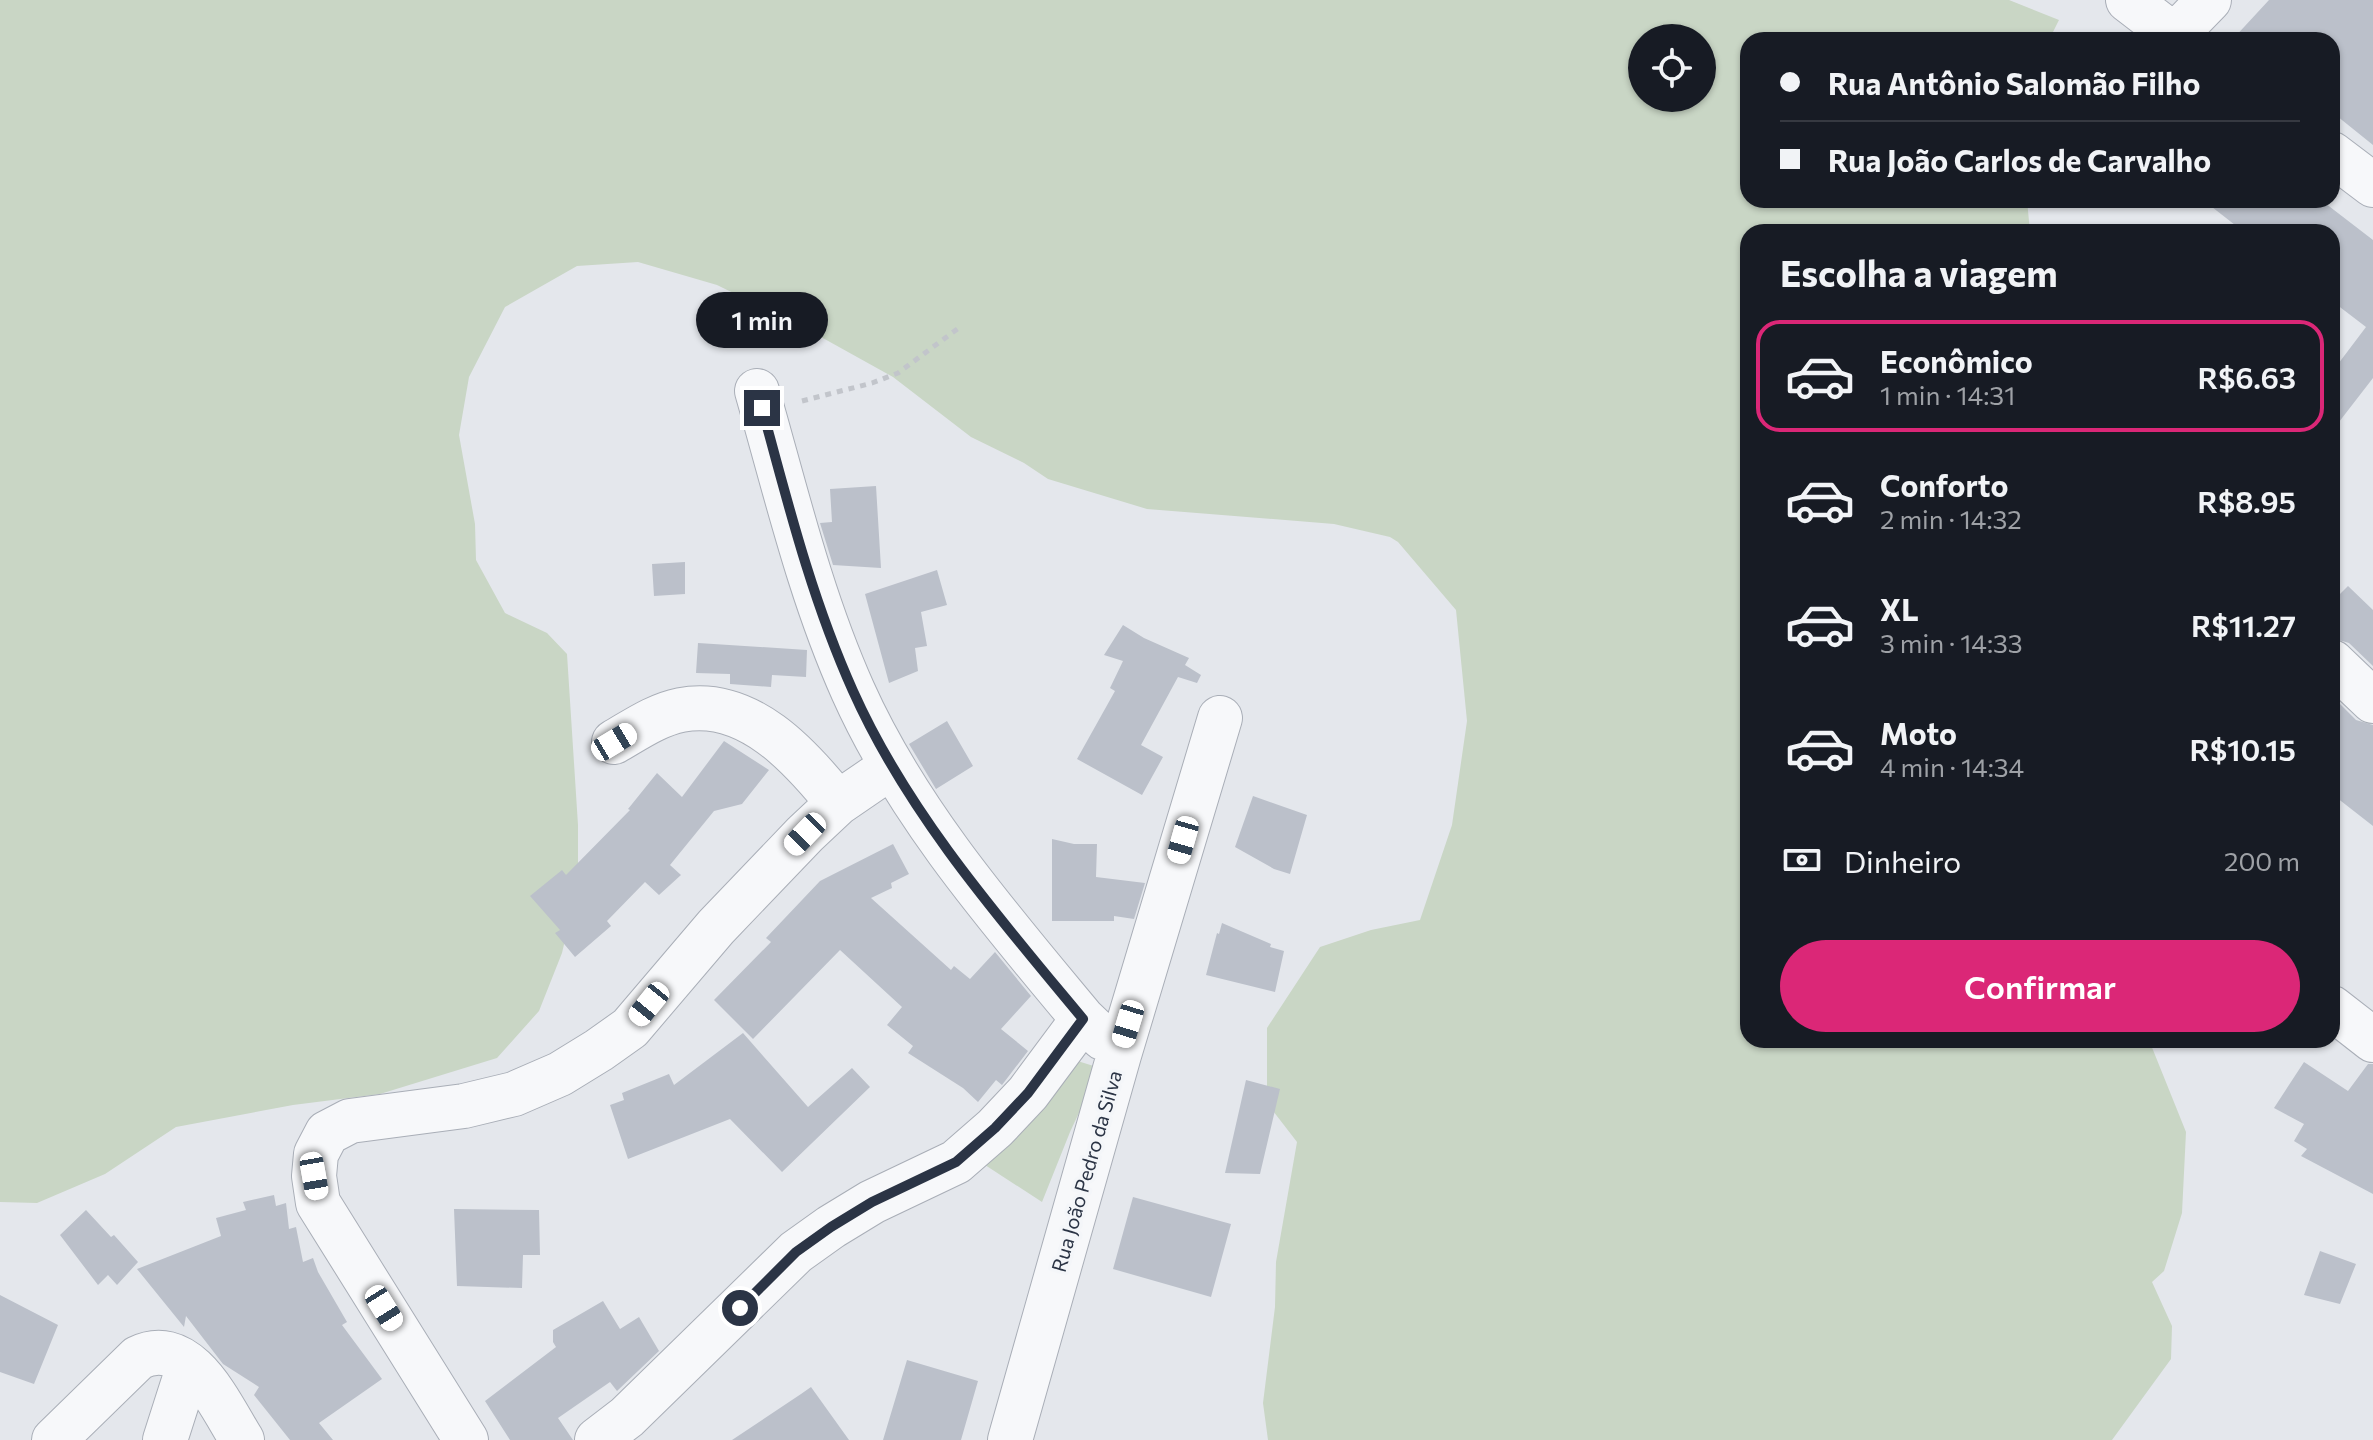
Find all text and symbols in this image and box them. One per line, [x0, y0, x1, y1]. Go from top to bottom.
map controls [1628, 24, 1716, 112]
button: locate [1628, 24, 1716, 112]
text: Rua Antônio Salomão Filho [1828, 64, 2200, 101]
text: Rua João Carlos de Carvalho [1828, 141, 2211, 178]
text: Escolha a viagem [1780, 250, 2058, 294]
callout: 1 min [696, 292, 828, 348]
text: 1 min [731, 304, 793, 335]
icon: car [1784, 340, 1856, 412]
text: Econômico [1880, 342, 2033, 379]
text: R$6.63 [2198, 358, 2296, 395]
text: 1 min · 14:31 [1880, 379, 2015, 410]
route end [744, 390, 780, 426]
icon: car [1784, 464, 1856, 536]
text: Conforto [1880, 466, 2008, 503]
text: R$8.95 [2197, 482, 2296, 519]
text: 2 min · 14:32 [1880, 503, 2022, 534]
icon: car [1784, 588, 1856, 660]
text: XL [1880, 590, 1919, 627]
text: R$11.27 [2191, 606, 2296, 643]
text: 3 min · 14:33 [1880, 627, 2023, 658]
icon: car [1784, 712, 1856, 784]
text: Moto [1880, 714, 1957, 751]
car [587, 719, 641, 765]
text: R$10.15 [2190, 730, 2296, 767]
text: 4 min · 14:34 [1880, 751, 2024, 782]
car [780, 808, 830, 860]
car [1165, 814, 1201, 866]
icon: cash [1780, 838, 1824, 882]
text: Dinheiro [1844, 842, 1961, 879]
text: 200 m [2224, 845, 2300, 876]
button: Confirmar [1780, 940, 2300, 1032]
car [625, 978, 673, 1030]
car [1110, 998, 1146, 1050]
street label: Rua João Pedro da Silva [1046, 1067, 1126, 1275]
car [298, 1150, 330, 1202]
car [361, 1281, 407, 1335]
route start [722, 1290, 758, 1326]

